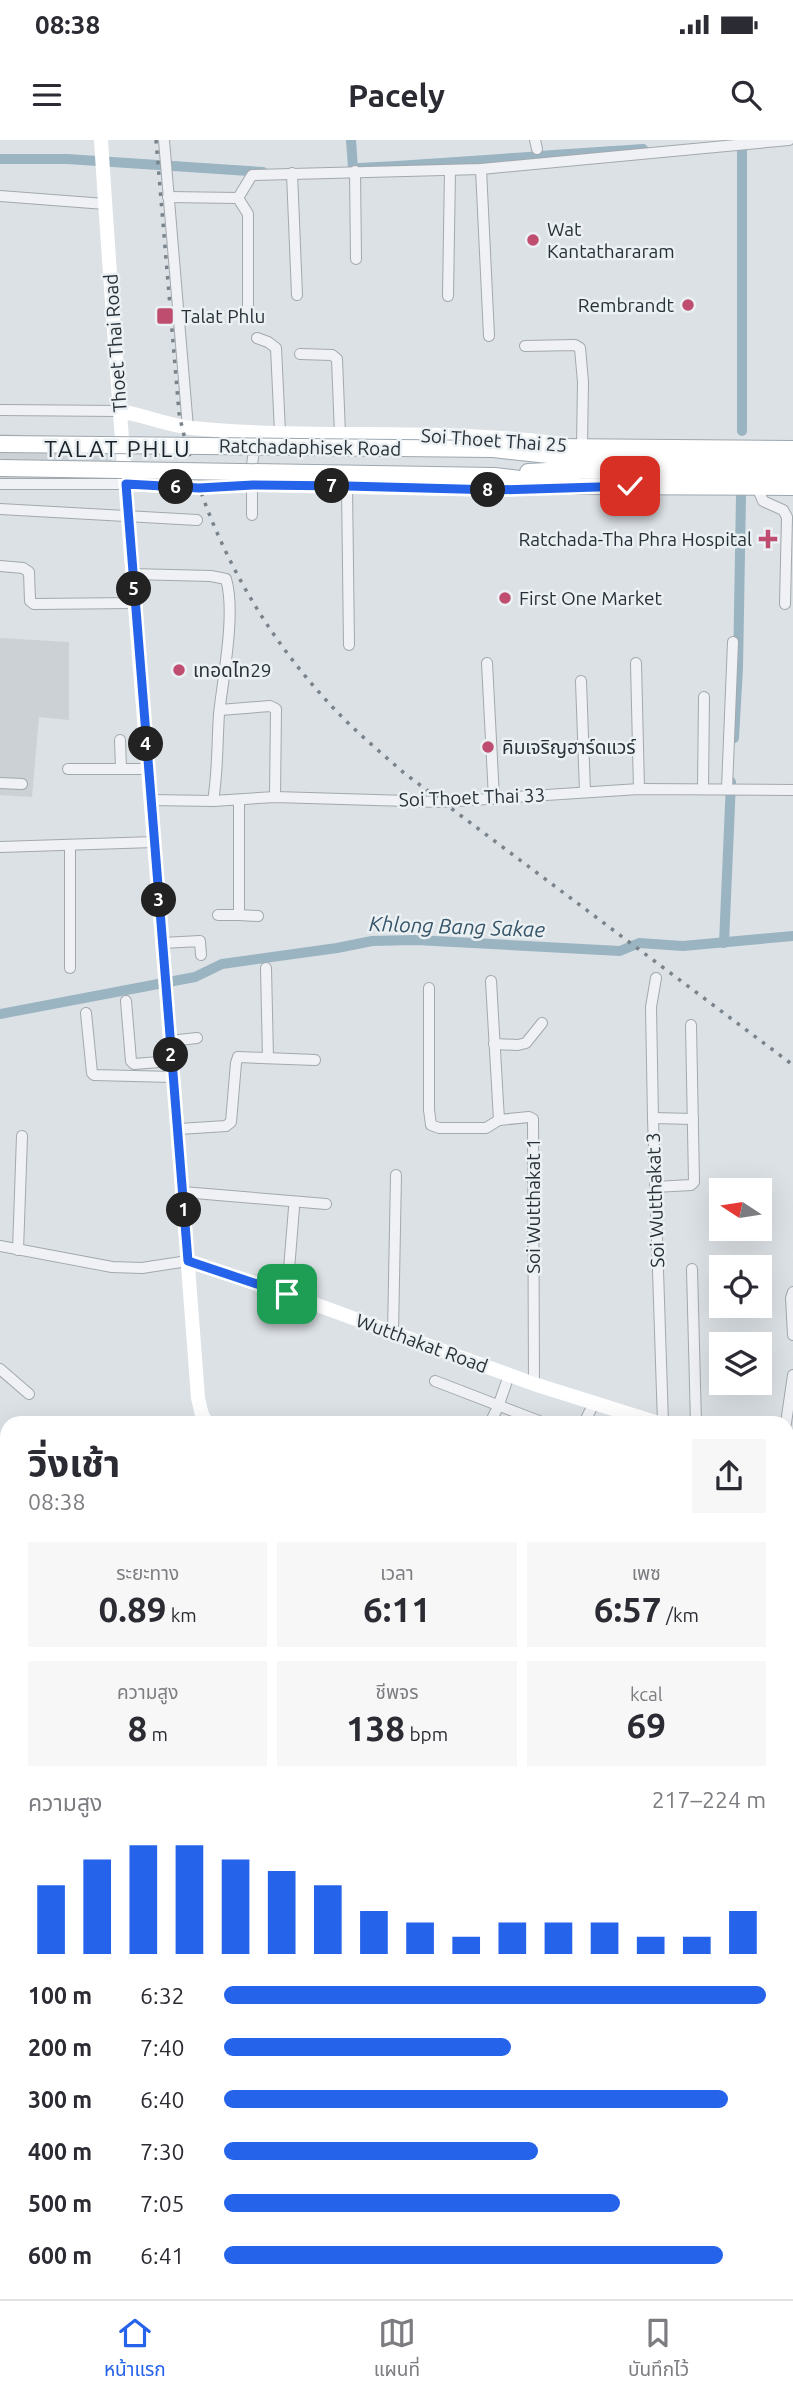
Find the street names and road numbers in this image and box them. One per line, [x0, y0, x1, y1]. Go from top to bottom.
street label: Thoet Thai Road [99, 273, 131, 413]
street label: Soi Thoet Thai 25 [420, 424, 568, 456]
street label: Ratchadaphisek Road [219, 434, 401, 460]
street label: Soi Thoet Thai 33 [398, 783, 546, 811]
street label: Soi Wutthakat 3 [642, 1132, 668, 1268]
street label: Soi Wutthakat 1 [522, 1138, 544, 1274]
street label: Wutthakat Road [353, 1309, 491, 1377]

